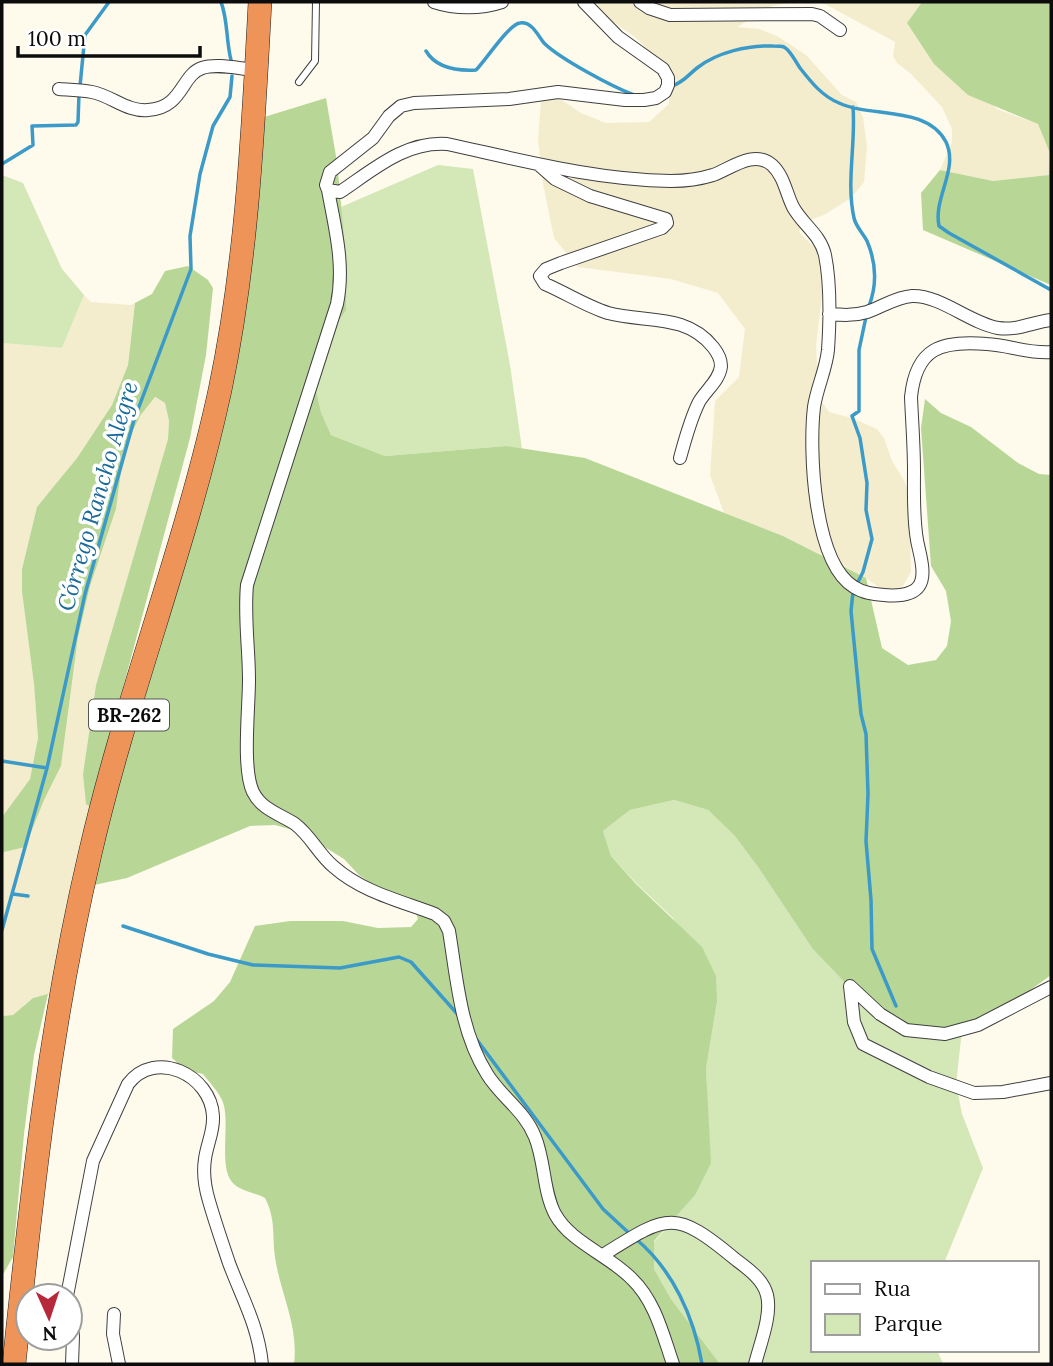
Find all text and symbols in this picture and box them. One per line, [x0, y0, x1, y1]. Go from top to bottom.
scale bar [18, 14, 200, 58]
text: 100 m [28, 25, 86, 52]
water label: Córrego Rancho Alegre [50, 378, 144, 614]
road number: BR-262 [89, 700, 169, 730]
legend [811, 1261, 1039, 1352]
text: Rua [874, 1275, 911, 1302]
north arrow [14, 1282, 84, 1352]
text: Parque [874, 1310, 942, 1337]
text: N [42, 1322, 58, 1346]

